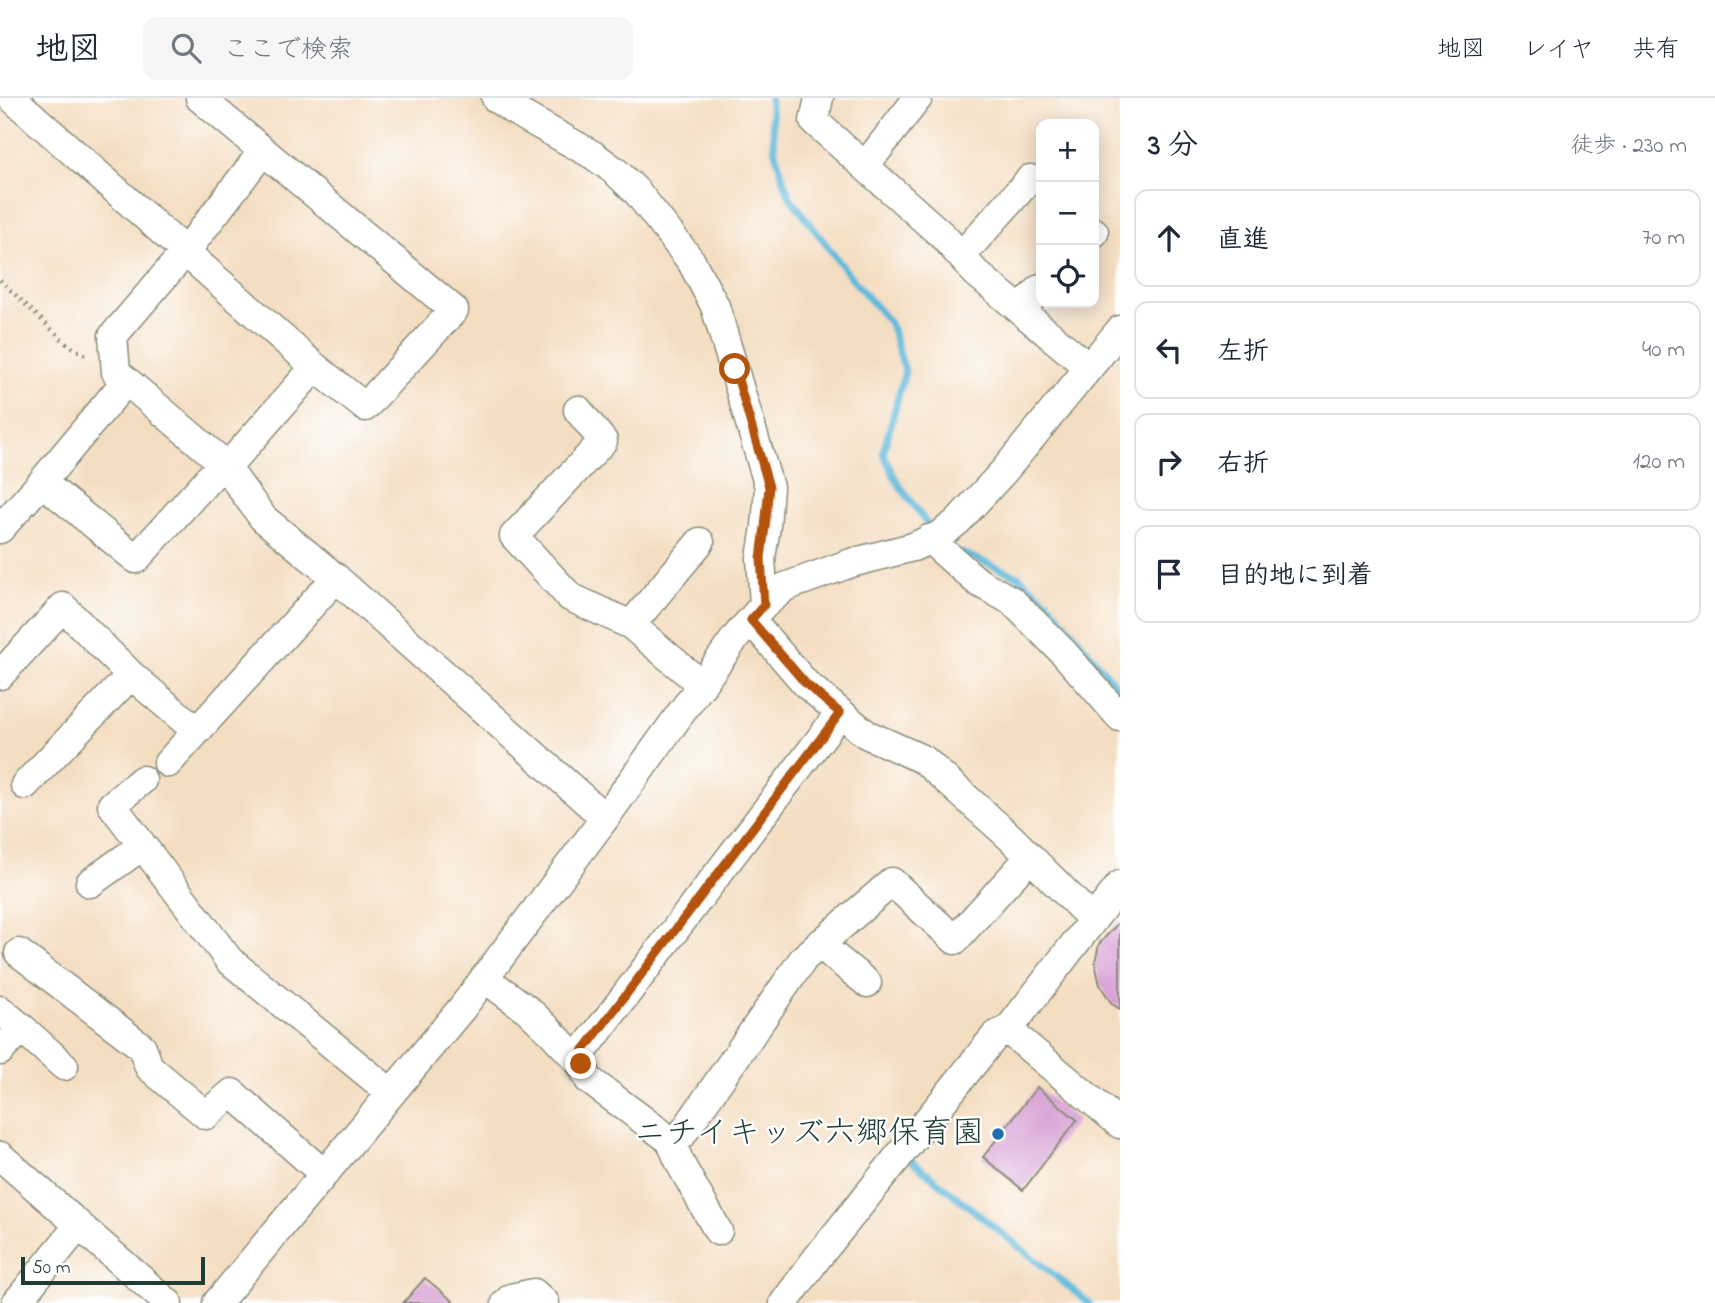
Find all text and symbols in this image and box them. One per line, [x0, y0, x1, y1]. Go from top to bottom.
search box [143, 17, 633, 80]
text: 地図 [35, 27, 101, 75]
icon: search [167, 29, 205, 67]
text: ここで検索 [223, 32, 353, 70]
text: 地図 [1437, 33, 1485, 68]
text: レイヤ [1523, 33, 1594, 68]
text: 共有 [1632, 33, 1680, 68]
map controls [1036, 119, 1099, 308]
button: + [1036, 119, 1099, 182]
text: 3 分 [1148, 125, 1198, 169]
text: 徒歩 · 230 m [1570, 130, 1687, 163]
button: − [1036, 182, 1099, 245]
icon: ahead [1150, 219, 1188, 257]
text: 直進 [1217, 222, 1269, 260]
text: 70 m [1642, 222, 1685, 255]
button: locate [1036, 245, 1099, 308]
icon: left [1150, 331, 1188, 369]
text: 左折 [1217, 334, 1269, 372]
text: 40 m [1642, 334, 1685, 367]
route start [719, 353, 750, 384]
icon: right [1150, 443, 1188, 481]
text: 右折 [1217, 446, 1269, 484]
text: 120 m [1633, 446, 1685, 479]
icon: arrive [1150, 555, 1188, 593]
text: 目的地に到着 [1217, 558, 1373, 596]
route end [565, 1048, 596, 1079]
place label: ニチイキッズ六郷保育園 [634, 1111, 984, 1158]
marker: ニチイキッズ六郷保育園 [990, 1126, 1006, 1142]
scale bar [21, 1254, 205, 1286]
text: 50 m [32, 1255, 71, 1282]

